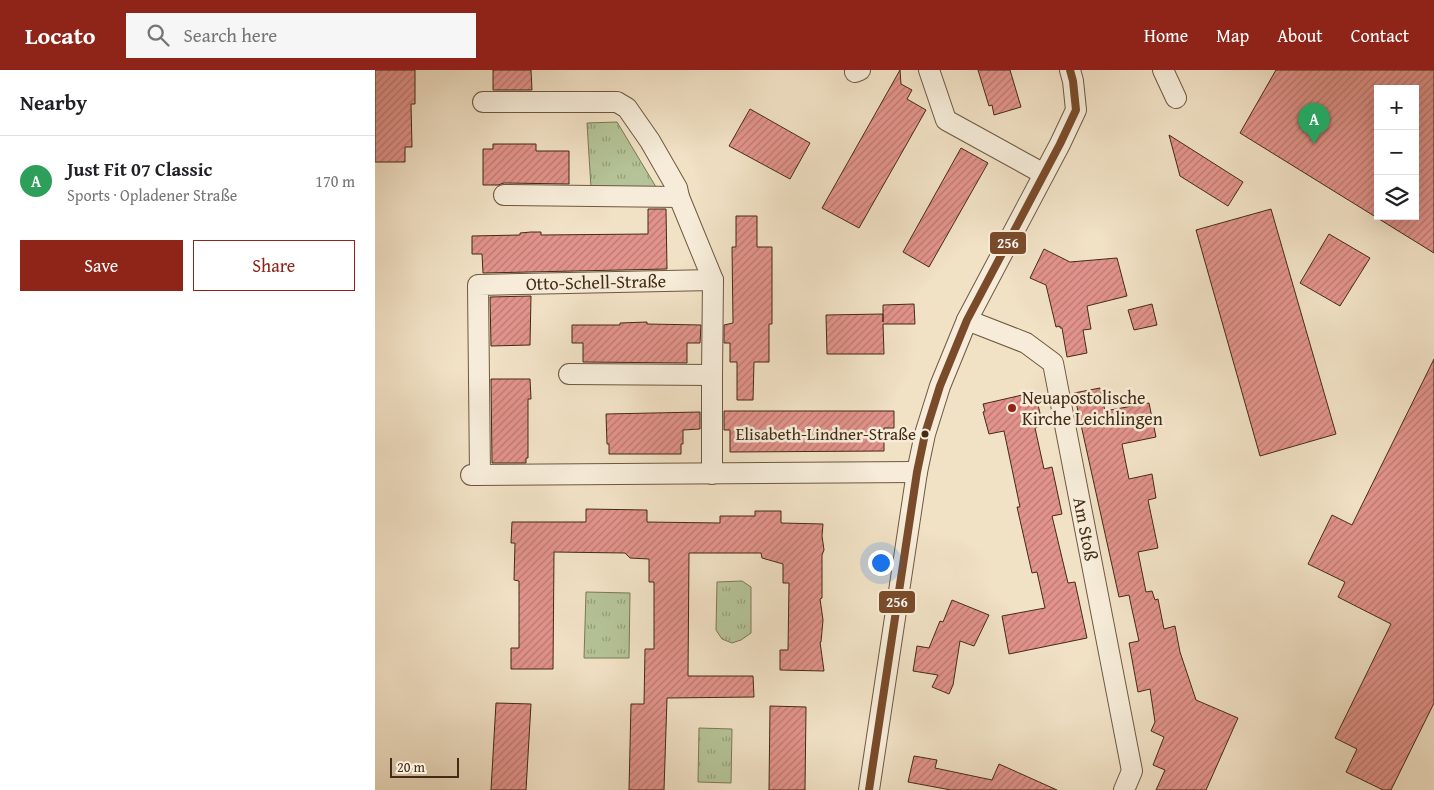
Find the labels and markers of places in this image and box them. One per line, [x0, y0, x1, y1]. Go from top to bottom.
pin: A [1298, 103, 1330, 144]
place label: Neuapostolische Kirche Leichlingen [1022, 384, 1163, 432]
marker: Neuapostolische Kirche Leichlingen [1006, 402, 1018, 414]
place label: Elisabeth-Lindner-Straße [736, 421, 916, 446]
marker: Elisabeth-Lindner-Straße [920, 429, 930, 439]

